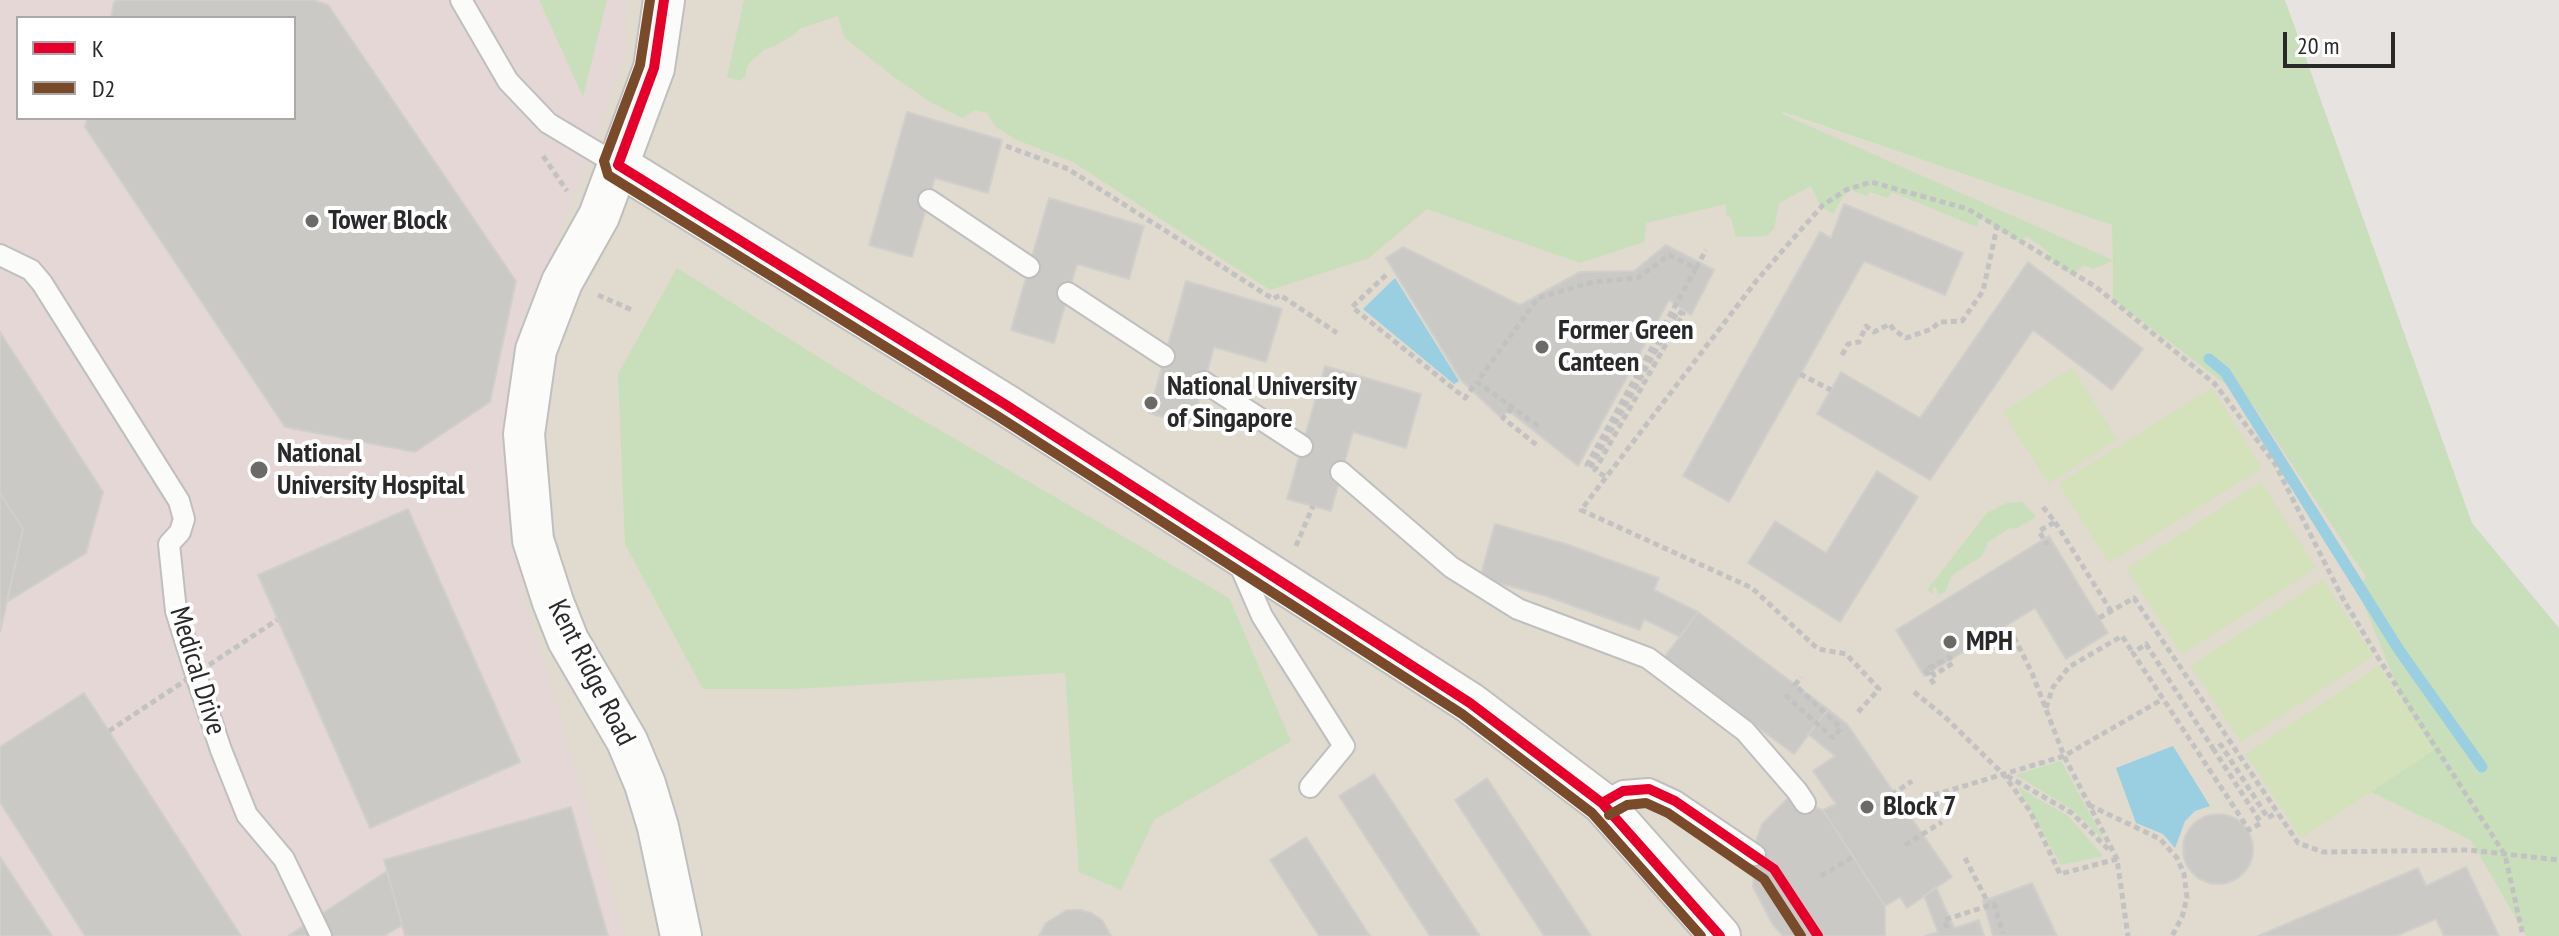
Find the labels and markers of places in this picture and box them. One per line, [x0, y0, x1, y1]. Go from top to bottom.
place label: Tower Block [328, 204, 447, 238]
marker: Tower Block [303, 212, 321, 230]
place label: Former Green Canteen [1558, 314, 1694, 380]
marker: Former Green Canteen [1533, 338, 1551, 356]
place label: National University of Singapore [1167, 370, 1357, 436]
marker: National University of Singapore [1142, 394, 1160, 412]
place label: National University Hospital [277, 437, 465, 503]
marker: National University Hospital [248, 459, 270, 481]
place label: MPH [1966, 625, 2013, 659]
marker: MPH [1941, 633, 1959, 651]
place label: Block 7 [1883, 790, 1956, 824]
marker: Block 7 [1858, 798, 1876, 816]

